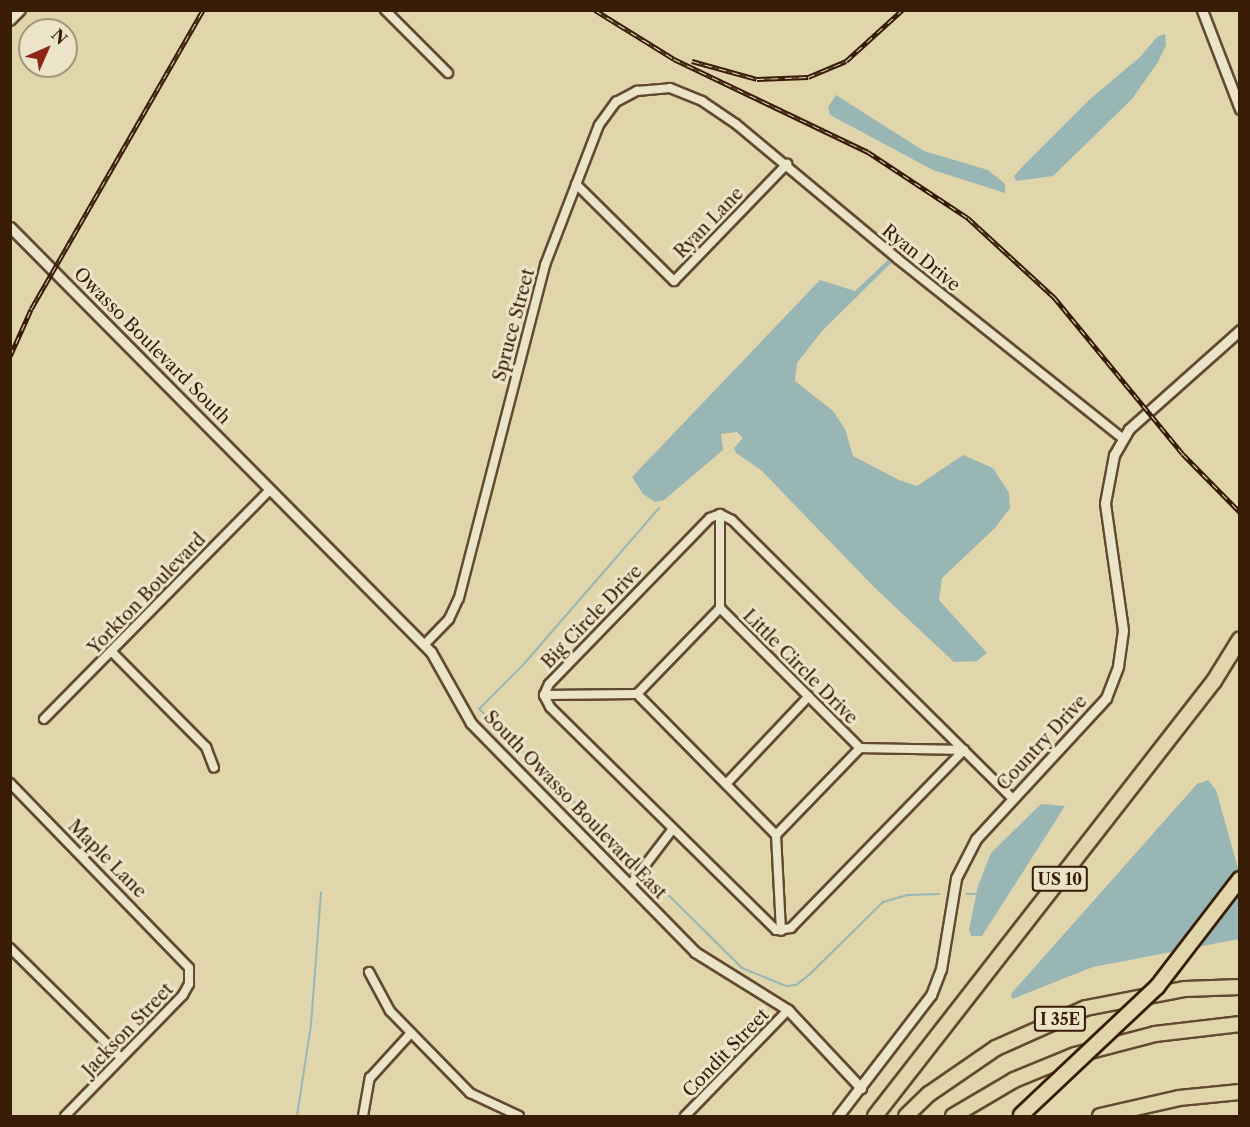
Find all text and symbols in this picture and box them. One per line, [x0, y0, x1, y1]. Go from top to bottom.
north arrow [18, 18, 78, 78]
text: N [47, 25, 71, 49]
street label: Ryan Lane [670, 183, 748, 263]
street label: Ryan Drive [878, 220, 964, 296]
street label: Owasso Boulevard South [69, 263, 235, 429]
street label: Spruce Street [489, 266, 539, 384]
street label: Yorkton Boulevard [84, 529, 210, 659]
street label: Big Circle Drive [537, 561, 647, 673]
street label: Little Circle Drive [738, 605, 862, 729]
street label: Country Drive [992, 691, 1092, 795]
street label: South Owasso Boulevard East [479, 706, 671, 904]
street label: Maple Lane [63, 815, 151, 903]
road number: US 10 [1032, 866, 1088, 892]
street label: Jackson Street [78, 979, 178, 1081]
street label: Condit Street [678, 1004, 774, 1102]
road number: I 35E [1033, 1006, 1087, 1032]

